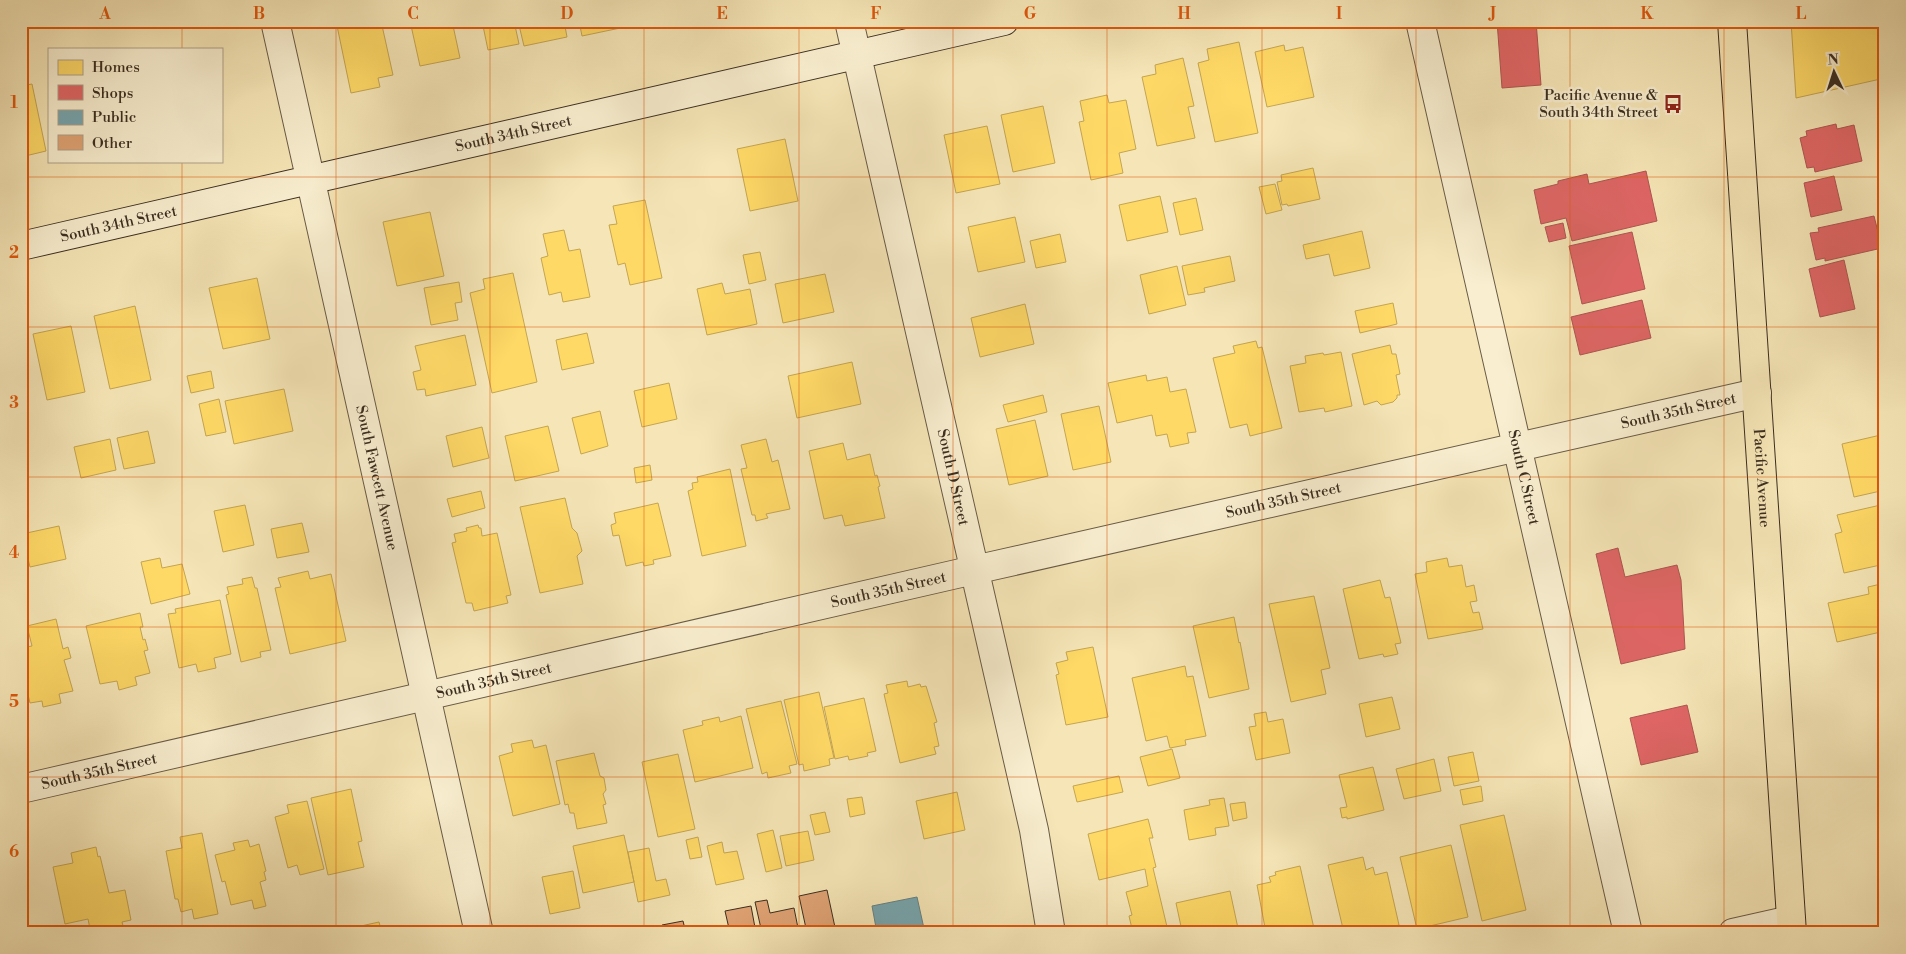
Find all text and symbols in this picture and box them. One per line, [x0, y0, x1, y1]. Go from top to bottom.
text: A [98, 4, 111, 24]
text: B [253, 4, 265, 24]
text: C [407, 4, 419, 24]
text: D [561, 4, 574, 24]
text: E [716, 4, 728, 24]
text: F [870, 4, 882, 24]
text: G [1024, 4, 1037, 24]
text: H [1177, 4, 1191, 24]
text: I [1336, 4, 1342, 24]
text: J [1488, 4, 1496, 24]
text: K [1641, 4, 1655, 24]
text: L [1796, 4, 1807, 24]
legend [48, 48, 222, 162]
north arrow [1808, 48, 1858, 98]
text: N [1827, 51, 1839, 69]
text: Homes [92, 58, 140, 77]
text: Shops [92, 84, 133, 103]
place label: Pacific Avenue & South 34th Street [1539, 86, 1659, 122]
text: 1 [10, 93, 18, 113]
bus stop icon: Pacific Avenue & South 34th Street [1662, 93, 1684, 115]
text: Public [92, 108, 136, 127]
street label: South 34th Street [453, 111, 574, 156]
text: Other [92, 134, 133, 153]
street label: South 34th Street [58, 201, 179, 246]
text: 2 [9, 243, 19, 263]
street label: South 35th Street [1619, 388, 1739, 433]
text: 3 [9, 393, 19, 413]
street label: South Fawcett Avenue [352, 403, 403, 552]
street label: South D Street [933, 427, 974, 528]
street label: South C Street [1504, 428, 1544, 528]
street label: Pacific Avenue [1749, 428, 1775, 528]
street label: South 35th Street [1224, 478, 1344, 522]
text: 4 [9, 543, 20, 563]
street label: South 35th Street [829, 567, 949, 612]
street label: South 35th Street [434, 658, 554, 703]
text: 5 [9, 692, 19, 712]
street label: South 35th Street [39, 748, 159, 794]
text: 6 [9, 842, 19, 862]

